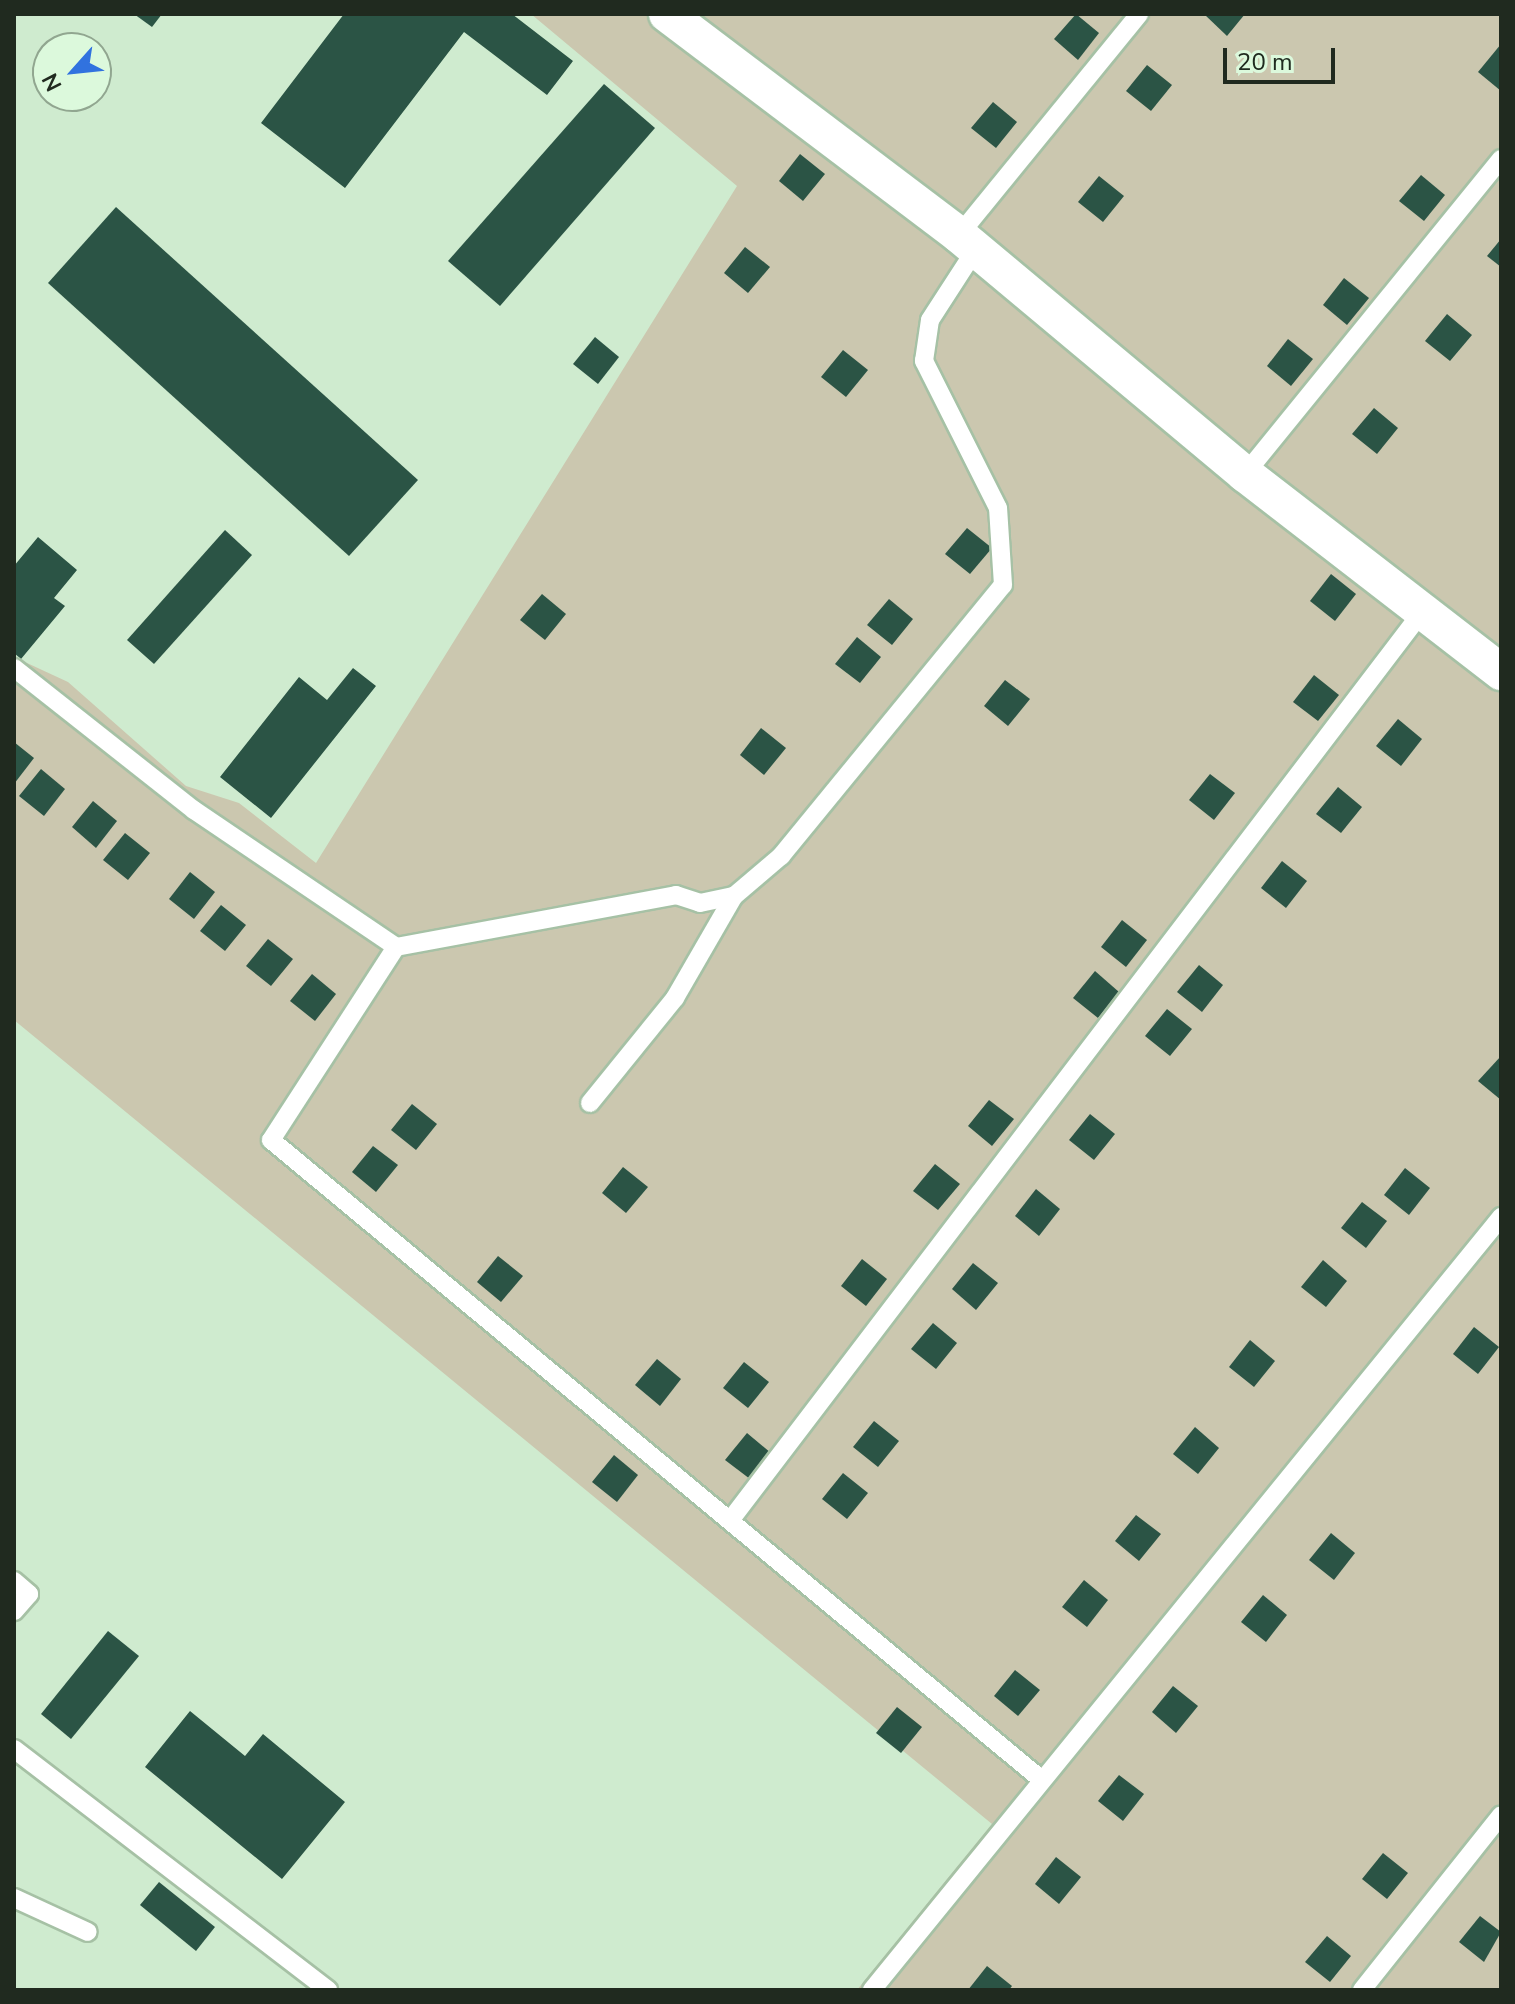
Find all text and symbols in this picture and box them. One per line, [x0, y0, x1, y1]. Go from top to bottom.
north arrow [32, 32, 112, 112]
scale bar [1227, 32, 1339, 82]
text: 20 m [1237, 46, 1293, 78]
text: N [35, 68, 70, 96]

